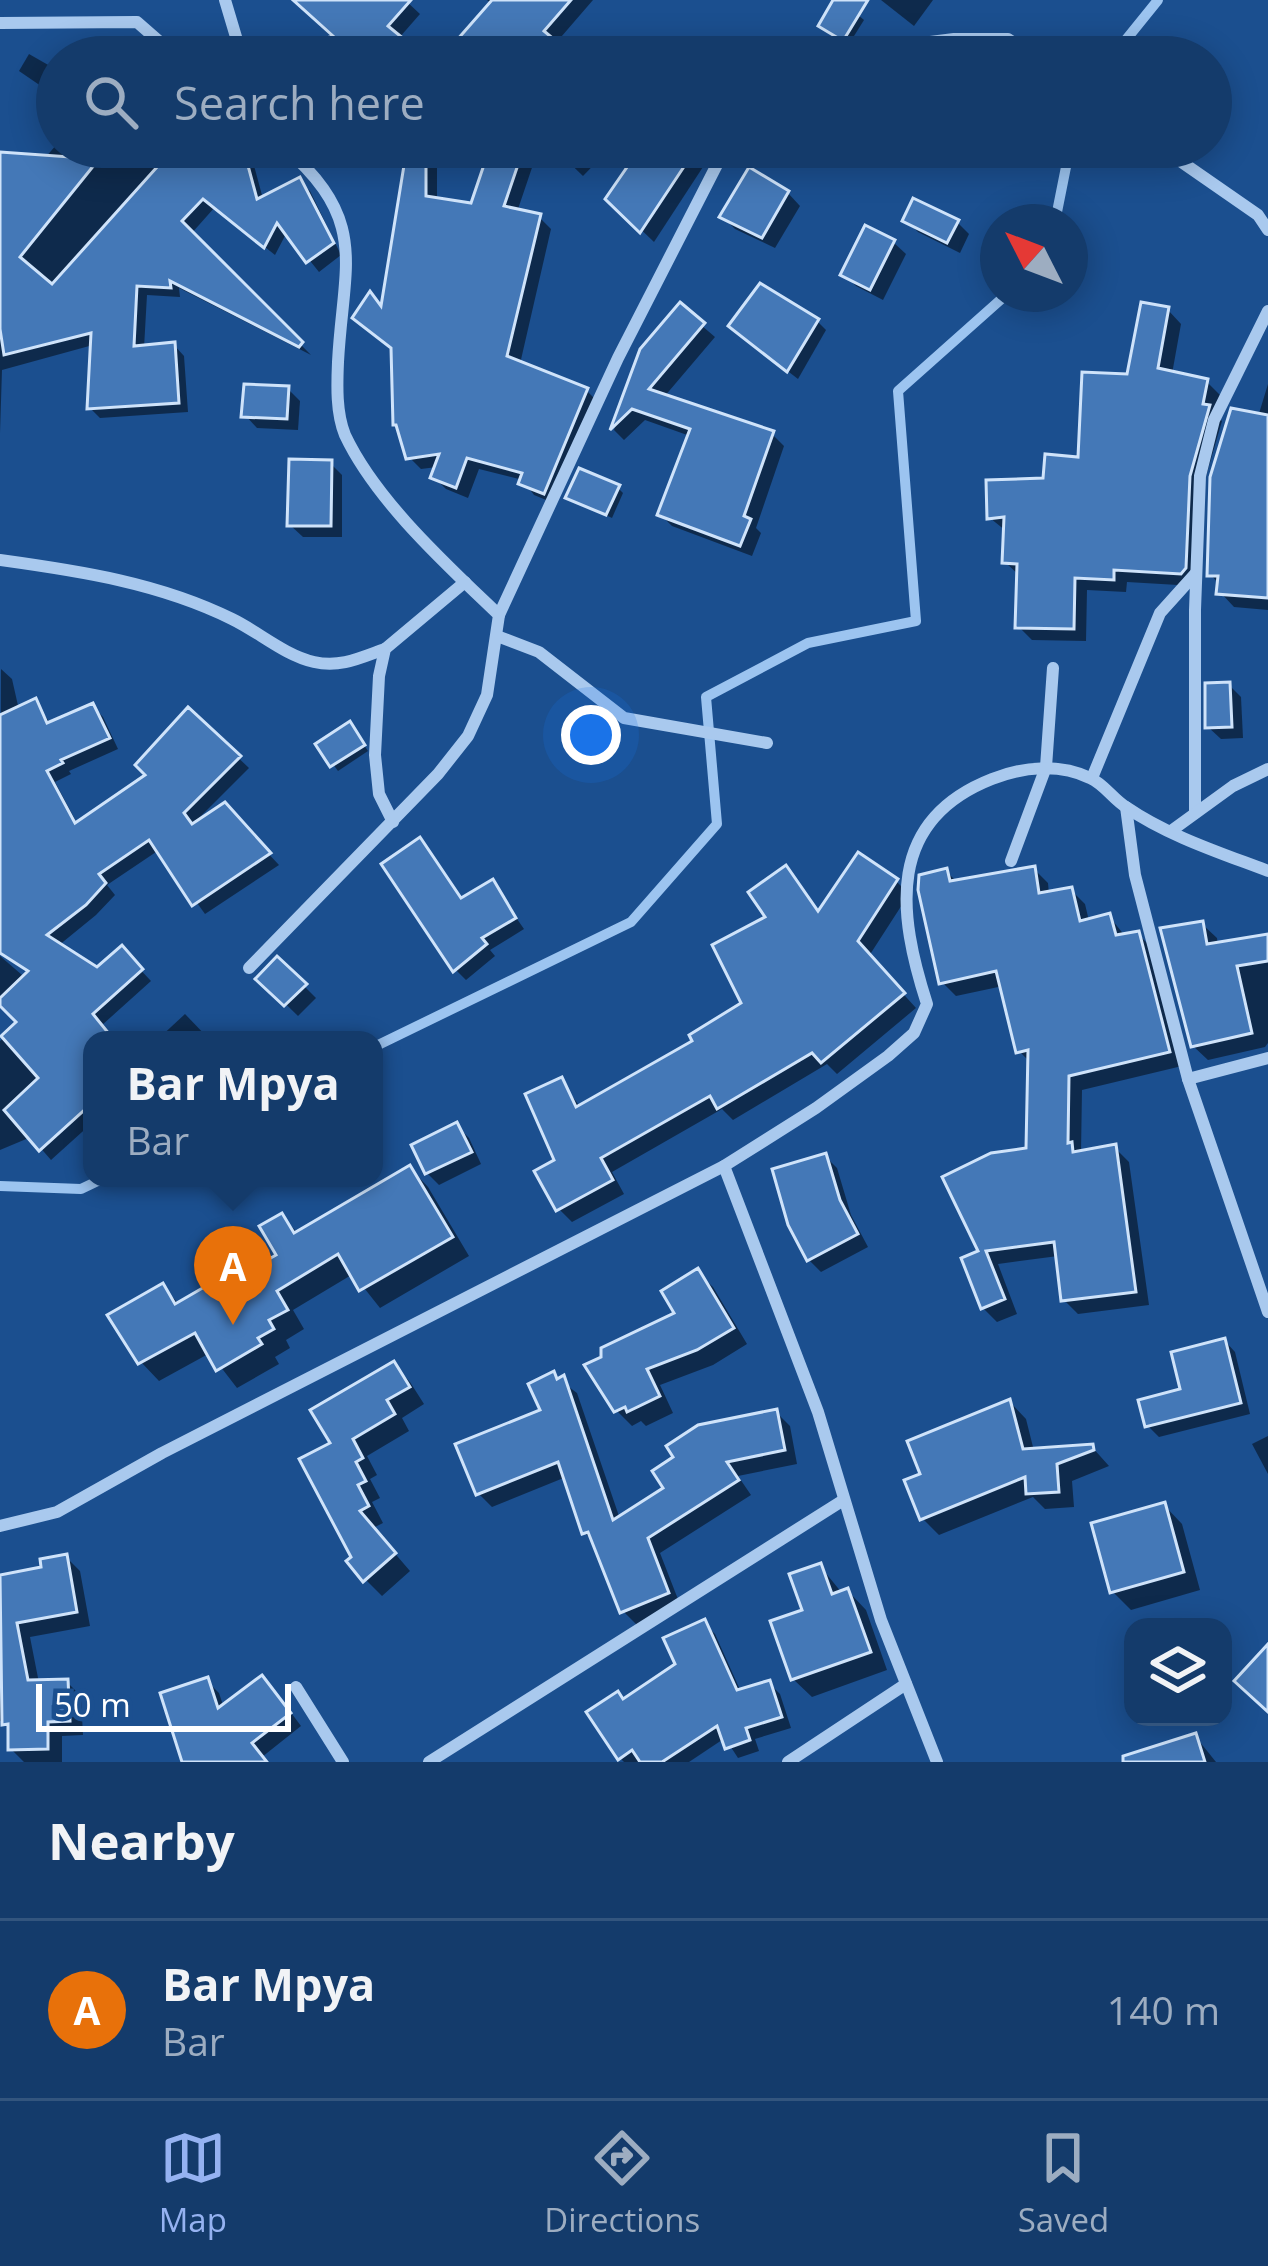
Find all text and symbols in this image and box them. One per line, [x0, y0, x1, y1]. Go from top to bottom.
search box [36, 36, 1232, 168]
icon: search [78, 69, 144, 135]
text: Search here [174, 72, 425, 133]
north arrow [980, 204, 1088, 312]
your location [561, 705, 621, 765]
popup [83, 1031, 383, 1187]
text: Bar Mpya [126, 1052, 340, 1113]
text: Bar [126, 1113, 189, 1166]
pin: A [194, 1226, 272, 1325]
map controls [1124, 1618, 1232, 1726]
button: layers [1124, 1618, 1232, 1726]
scale bar [36, 1678, 291, 1731]
text: 50 m [54, 1682, 131, 1727]
text: Nearby [48, 1805, 235, 1875]
text: Bar Mpya [162, 1953, 375, 2014]
text: A [74, 1983, 100, 2036]
text: 140 m [1107, 1983, 1220, 2036]
text: Bar [162, 2014, 225, 2067]
tab: Map [159, 2125, 227, 2242]
tab: Directions [544, 2125, 700, 2242]
tab: Saved [1018, 2125, 1109, 2242]

